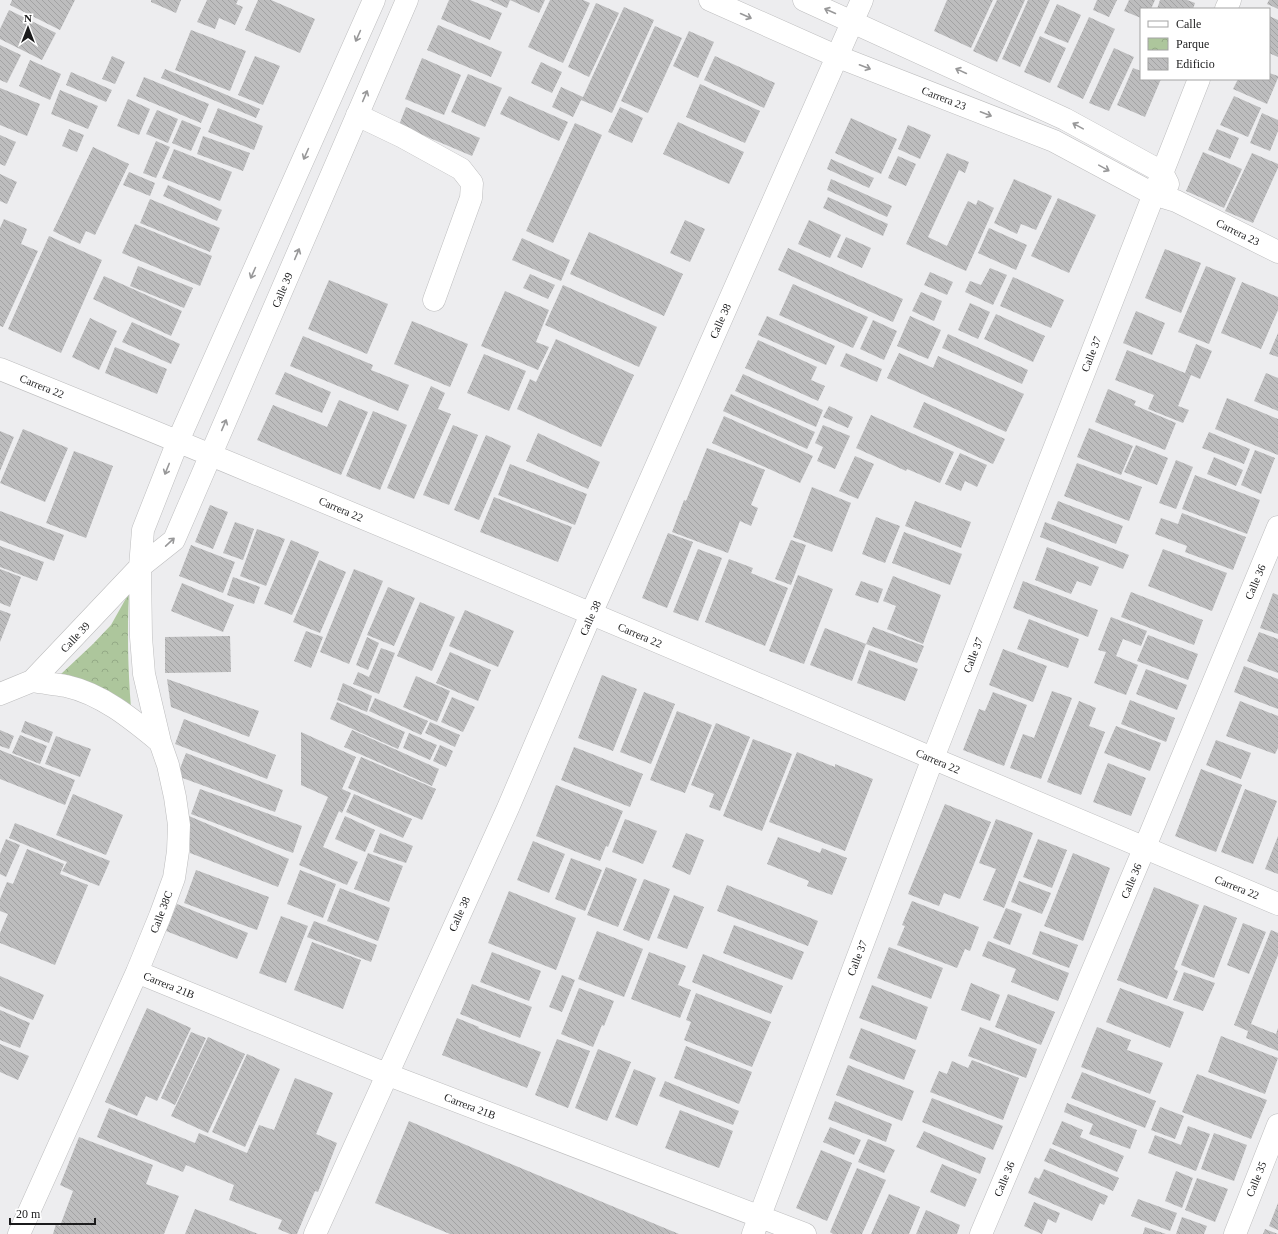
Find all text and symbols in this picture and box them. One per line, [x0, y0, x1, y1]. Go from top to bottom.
one-way arrow [824, 7, 836, 14]
north arrow [8, 8, 48, 48]
legend [1140, 8, 1270, 80]
text: N [24, 12, 32, 24]
one-way arrow [739, 12, 751, 20]
text: Calle [1176, 17, 1201, 31]
one-way arrow [354, 29, 362, 41]
text: Parque [1176, 37, 1209, 51]
text: Edificio [1176, 57, 1215, 71]
one-way arrow [859, 63, 871, 71]
one-way arrow [955, 67, 967, 74]
street label: Carrera 23 [920, 84, 968, 112]
one-way arrow [362, 90, 369, 102]
one-way arrow [980, 111, 992, 119]
one-way arrow [1072, 122, 1084, 130]
one-way arrow [302, 148, 309, 160]
one-way arrow [1098, 165, 1110, 173]
street label: Carrera 23 [1214, 216, 1262, 248]
one-way arrow [294, 248, 302, 260]
one-way arrow [249, 267, 256, 279]
street label: Calle 39 [269, 270, 295, 309]
street label: Calle 38 [707, 301, 733, 340]
street label: Calle 37 [1079, 334, 1103, 373]
street label: Carrera 22 [18, 372, 66, 400]
one-way arrow [221, 419, 228, 431]
one-way arrow [163, 463, 170, 475]
street label: Carrera 22 [317, 494, 365, 524]
one-way arrow [165, 538, 175, 547]
street label: Calle 36 [1242, 562, 1268, 601]
street label: Calle 38 [577, 598, 603, 637]
street label: Calle 39 [58, 619, 92, 655]
street label: Carrera 22 [616, 620, 664, 650]
street label: Calle 37 [961, 635, 985, 674]
street label: Carrera 22 [914, 746, 962, 776]
street label: Calle 36 [1118, 861, 1144, 900]
street label: Carrera 22 [1213, 873, 1261, 901]
street label: Calle 38C [147, 889, 175, 935]
street label: Calle 38 [446, 894, 472, 933]
street label: Calle 37 [845, 938, 869, 977]
street label: Carrera 21B [142, 969, 196, 1001]
street label: Carrera 21B [443, 1091, 497, 1121]
street label: Calle 36 [991, 1159, 1017, 1198]
street label: Calle 35 [1244, 1159, 1269, 1198]
scale bar [10, 1200, 95, 1226]
text: 20 m [16, 1207, 41, 1221]

